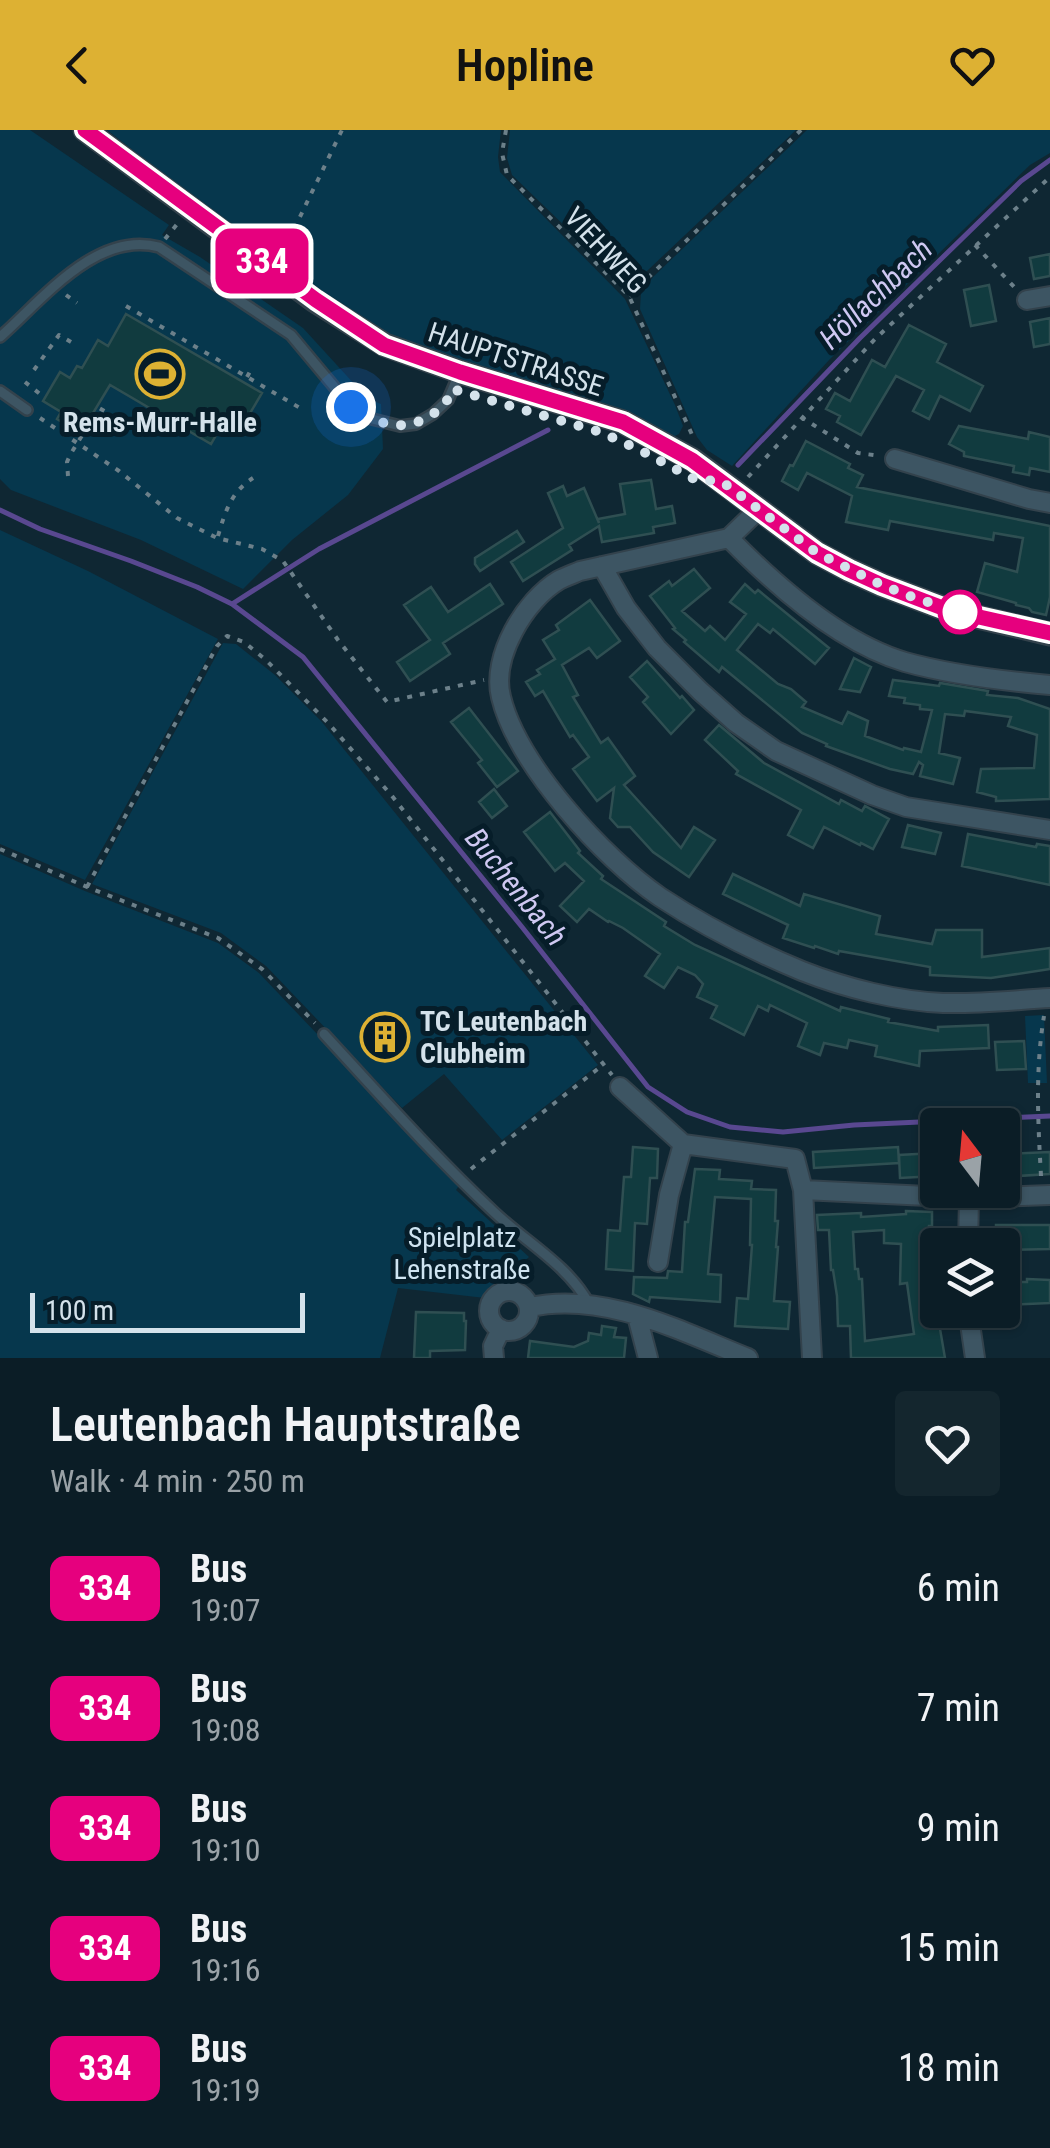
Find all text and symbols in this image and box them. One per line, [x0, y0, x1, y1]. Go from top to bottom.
icon: back [50, 38, 105, 93]
icon: heart [945, 38, 1000, 93]
text: Hopline [456, 39, 594, 92]
street label: VIEHWEG [558, 200, 654, 300]
line badge: 334 [204, 228, 320, 294]
water label: Höllachbach [812, 231, 939, 356]
text: 334 [235, 241, 289, 282]
street label: HAUPTSTRASSE [424, 316, 608, 403]
sports icon: Rems-Murr-Halle [134, 348, 186, 400]
your location [326, 382, 376, 432]
place label: Rems-Murr-Halle [63, 406, 257, 439]
unlabelled marker [939, 591, 981, 633]
water label: Buchenbach [458, 821, 574, 952]
place label: TC Leutenbach Clubheim [420, 1005, 587, 1070]
building icon: TC Leutenbach Clubheim [359, 1011, 411, 1063]
north arrow [920, 1108, 1020, 1208]
map controls [920, 1108, 1020, 1328]
park label: Spielplatz Lehenstraße [394, 1221, 530, 1286]
button: layers [920, 1228, 1020, 1328]
scale bar [30, 1288, 305, 1332]
text: 100 m [45, 1294, 114, 1327]
button: heart [895, 1391, 1000, 1496]
text: Leutenbach Hauptstraße [50, 1396, 521, 1453]
text: Walk · 4 min · 250 m [50, 1462, 305, 1500]
text: Bus [190, 1547, 247, 1591]
text: 6 min [917, 1566, 1000, 1610]
text: 334 [78, 1568, 132, 1609]
text: 19:07 [190, 1591, 261, 1629]
text: Bus [190, 1667, 247, 1711]
text: 7 min [917, 1686, 1000, 1730]
text: 334 [78, 1688, 132, 1729]
text: 19:08 [190, 1711, 261, 1749]
text: Bus [190, 1787, 247, 1831]
text: 9 min [917, 1806, 1000, 1850]
text: 334 [78, 1808, 132, 1849]
text: 19:10 [190, 1831, 261, 1869]
text: Bus [190, 1907, 247, 1951]
text: 15 min [898, 1926, 1000, 1970]
text: 334 [78, 1928, 132, 1969]
text: 19:16 [190, 1951, 261, 1989]
text: Bus [190, 2027, 247, 2071]
text: 18 min [898, 2046, 1000, 2090]
text: 334 [78, 2048, 132, 2089]
text: 19:19 [190, 2071, 261, 2109]

